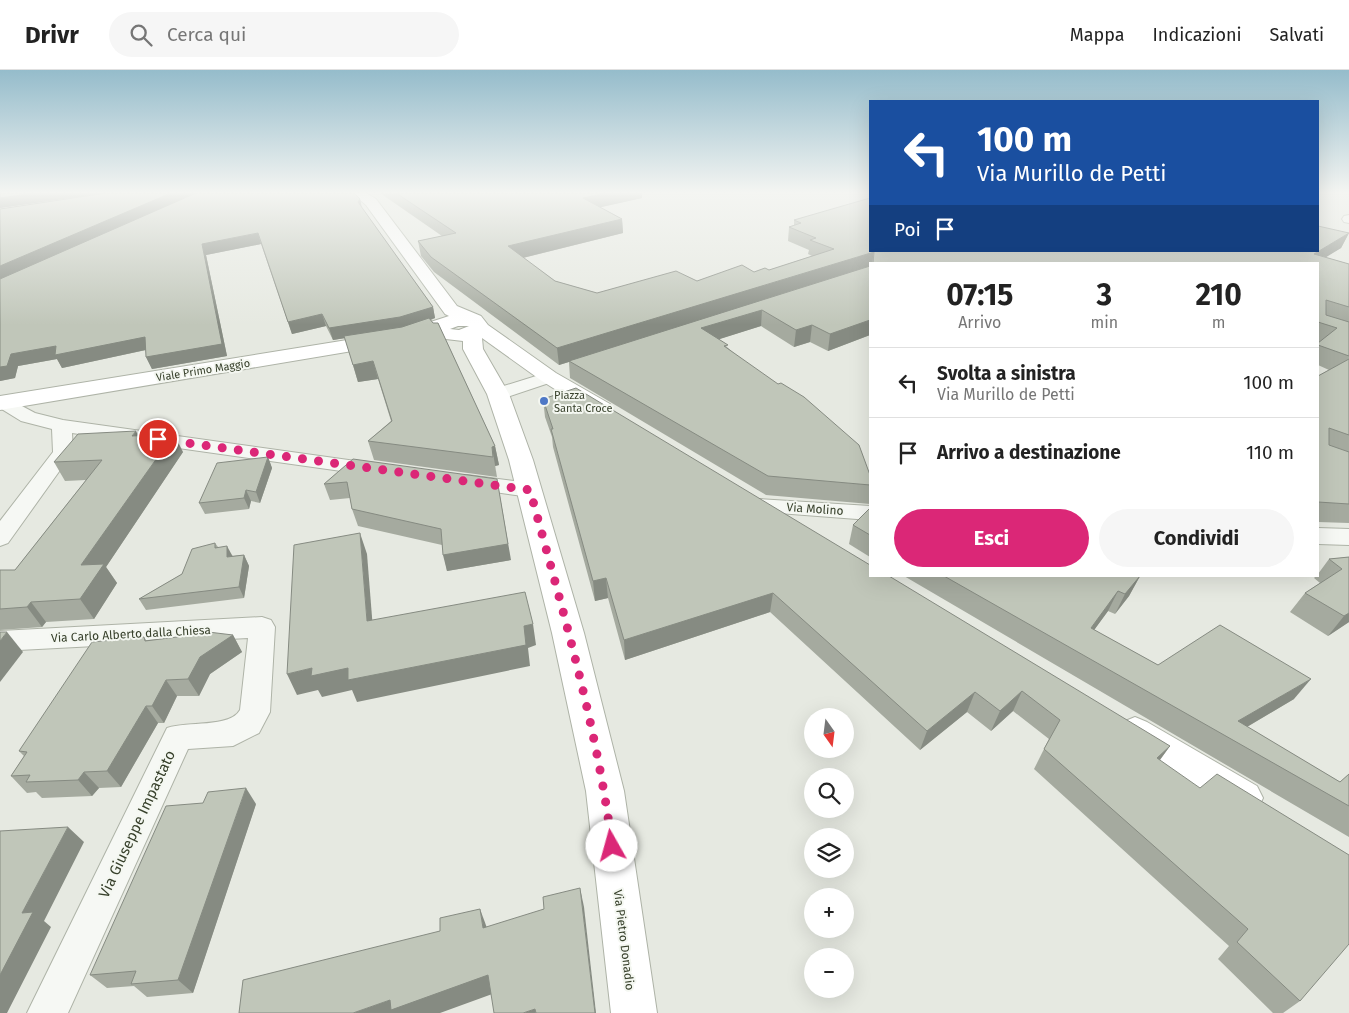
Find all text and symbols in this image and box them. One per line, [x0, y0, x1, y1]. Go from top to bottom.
search box [109, 12, 459, 57]
text: Drivr [25, 21, 79, 49]
icon: search [127, 21, 155, 49]
text: Cerca qui [167, 23, 246, 46]
text: Mappa [1070, 24, 1125, 46]
text: Indicazioni [1153, 24, 1242, 46]
text: Salvati [1270, 24, 1324, 46]
text: 100 m [977, 118, 1072, 160]
icon: left [894, 120, 959, 185]
text: Via Murillo de Petti [977, 160, 1167, 187]
icon: arrive [931, 215, 959, 243]
text: Poi [894, 218, 921, 241]
text: 07:15 [946, 277, 1013, 313]
text: 3 [1097, 277, 1112, 313]
text: 210 [1195, 277, 1242, 313]
text: Arrivo [958, 313, 1001, 332]
text: min [1091, 313, 1118, 332]
text: m [1212, 313, 1225, 332]
street label: Viale Primo Maggio [155, 357, 251, 384]
text: Svolta a sinistra [937, 362, 1076, 385]
icon: left [894, 369, 922, 397]
text: 100 m [1243, 371, 1294, 394]
text: Via Murillo de Petti [937, 385, 1075, 404]
place label: Piazza Santa Croce [554, 389, 613, 415]
marker: Piazza Santa Croce [538, 395, 550, 407]
pin [137, 418, 179, 460]
icon: arrive [144, 425, 172, 453]
icon: arrive [894, 439, 922, 467]
text: Arrivo a destinazione [937, 441, 1121, 464]
text: 110 m [1246, 441, 1294, 464]
street label: Via Molino [786, 500, 844, 518]
button: Esci [894, 509, 1089, 567]
button: Condividi [1099, 509, 1294, 567]
street label: Via Carlo Alberto dalla Chiesa [51, 623, 211, 645]
north arrow [804, 708, 854, 758]
map controls [804, 708, 854, 998]
street label: Via Giuseppe Impastato [95, 747, 179, 901]
button: search [804, 768, 854, 818]
position arrow [585, 819, 637, 871]
button: layers [804, 828, 854, 878]
button: + [804, 888, 854, 938]
street label: Via Pietro Donadio [611, 889, 637, 991]
button: − [804, 948, 854, 998]

